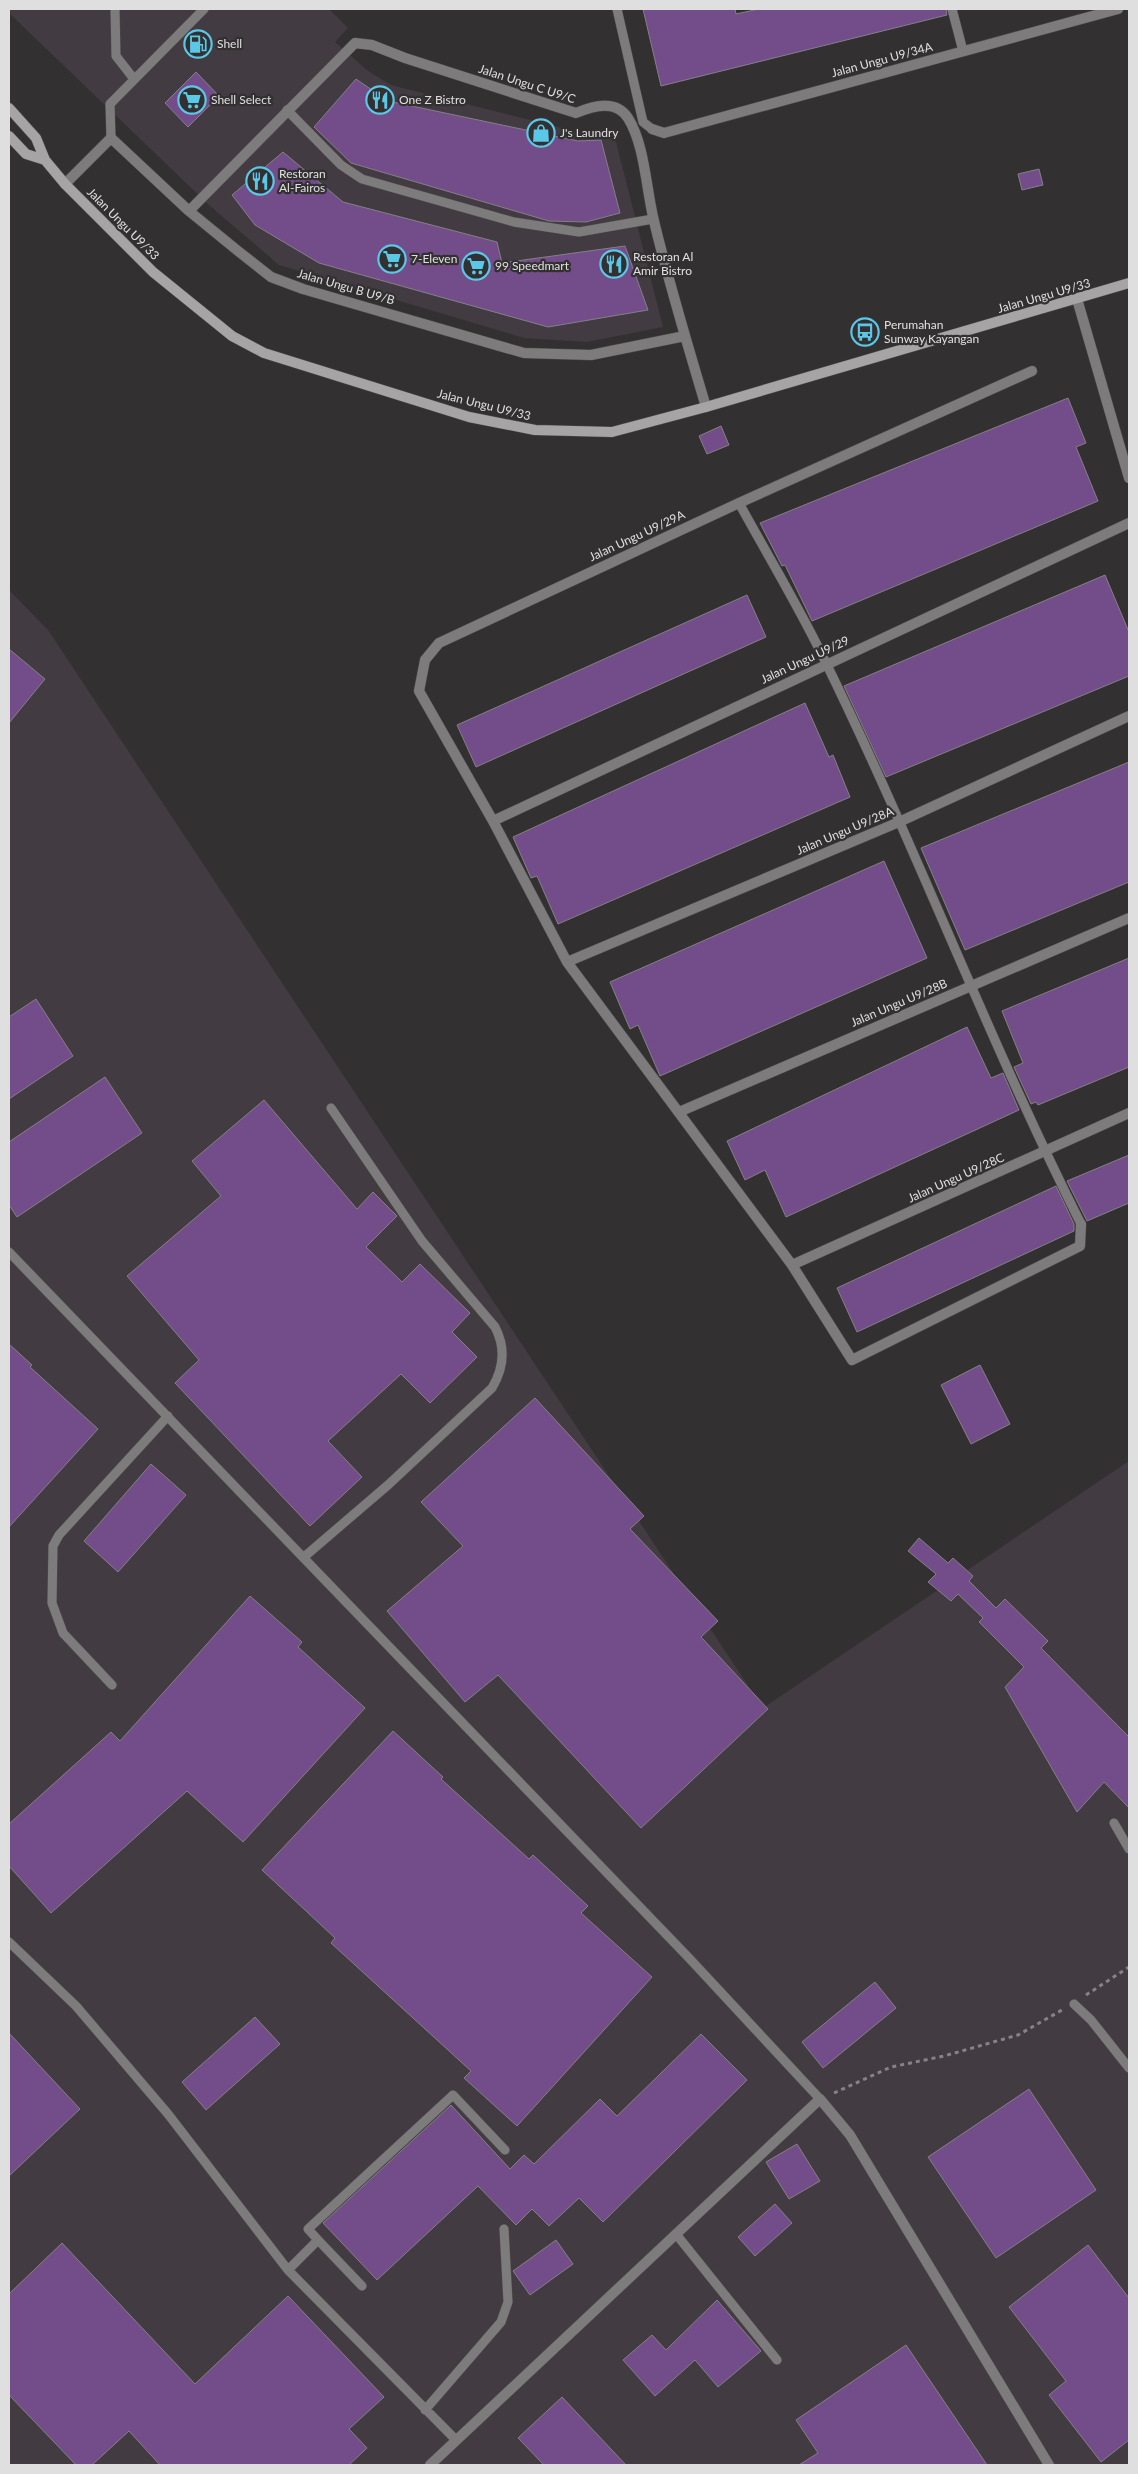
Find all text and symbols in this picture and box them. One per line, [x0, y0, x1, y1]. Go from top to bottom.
fuel station icon: Shell [183, 29, 213, 59]
place label: Shell [217, 36, 242, 51]
street label: Jalan Ungu U9/34A [830, 39, 935, 80]
street label: Jalan Ungu C U9/C [477, 61, 577, 106]
supermarket icon: Shell Select [177, 85, 207, 115]
restaurant icon: One Z Bistro [365, 85, 395, 115]
place label: Shell Select [211, 92, 272, 107]
place label: One Z Bistro [399, 92, 466, 107]
shop icon: J's Laundry [526, 118, 556, 148]
place label: J's Laundry [560, 125, 619, 140]
restaurant icon: Restoran Al-Fairos [245, 166, 275, 196]
place label: Restoran Al-Fairos [279, 166, 326, 195]
street label: Jalan Ungu U9/33 [84, 184, 163, 263]
supermarket icon: 7-Eleven [377, 244, 407, 274]
restaurant icon: Restoran Al Amir Bistro [599, 249, 629, 279]
place label: Restoran Al Amir Bistro [633, 249, 693, 278]
place label: 7-Eleven [411, 251, 457, 266]
supermarket icon: 99 Speedmart [461, 251, 491, 281]
place label: 99 Speedmart [495, 258, 570, 273]
street label: Jalan Ungu B U9/B [296, 265, 397, 308]
street label: Jalan Ungu U9/33 [996, 275, 1092, 316]
bus stop icon: Perumahan Sunway Kayangan [850, 317, 880, 347]
place label: Perumahan Sunway Kayangan [884, 317, 979, 346]
street label: Jalan Ungu U9/33 [436, 386, 532, 423]
street label: Jalan Ungu U9/29A [587, 506, 688, 564]
street label: Jalan Ungu U9/29 [758, 632, 851, 687]
street label: Jalan Ungu U9/28A [794, 803, 896, 858]
street label: Jalan Ungu U9/28B [848, 975, 950, 1030]
street label: Jalan Ungu U9/28C [905, 1150, 1006, 1206]

